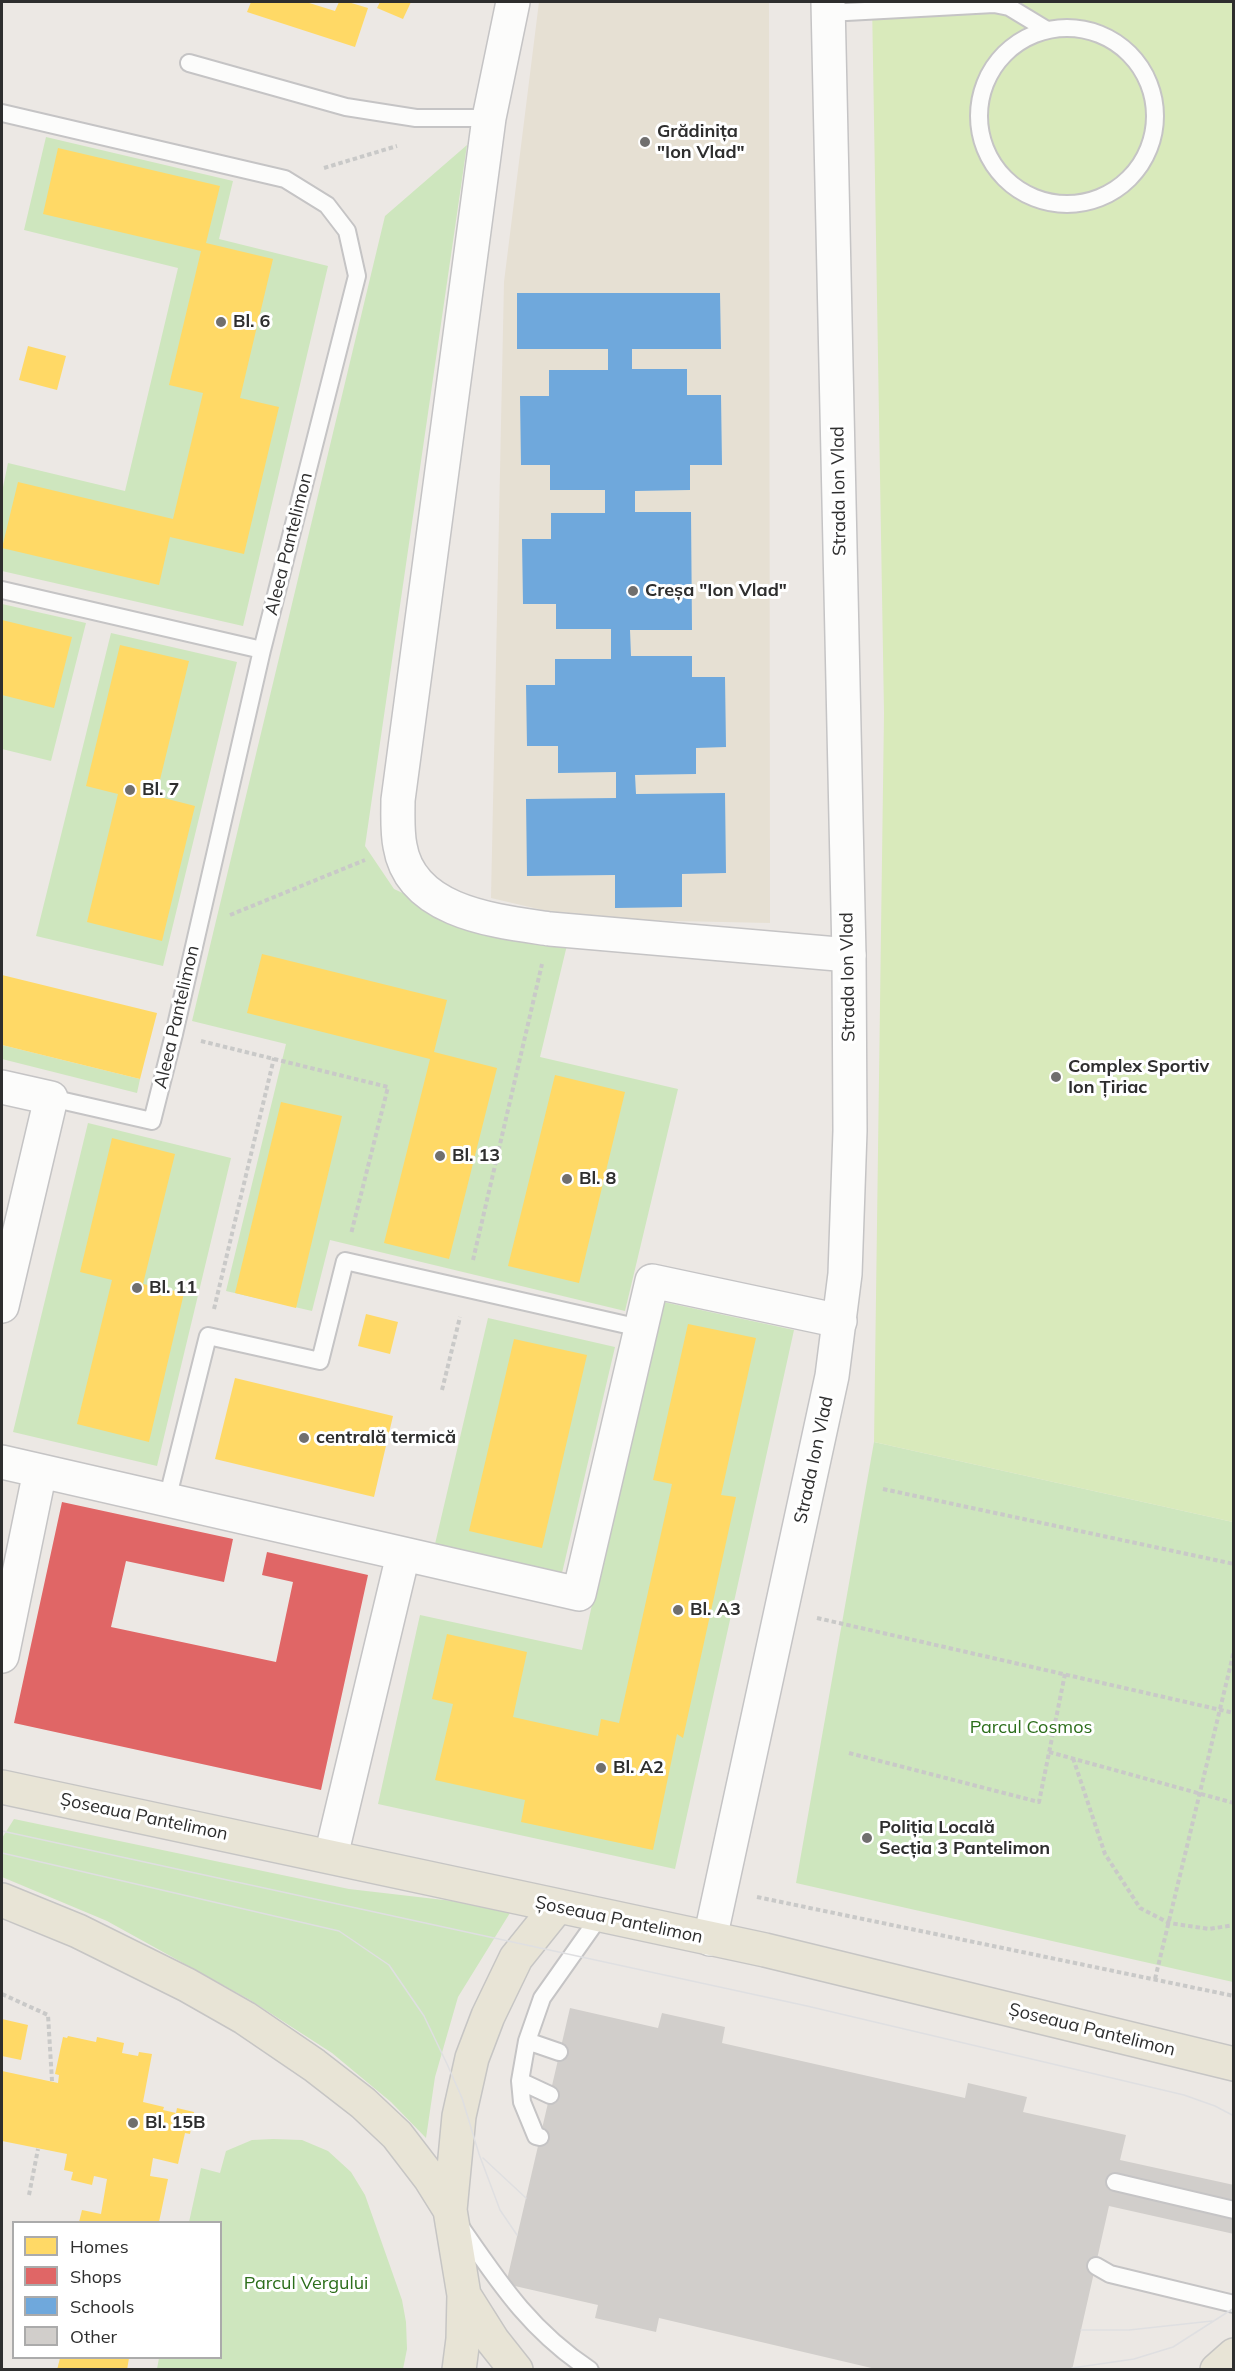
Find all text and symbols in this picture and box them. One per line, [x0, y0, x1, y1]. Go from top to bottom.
place label: Grădinița "Ion Vlad" [657, 121, 745, 164]
marker: Grădinița "Ion Vlad" [638, 135, 652, 149]
place label: Bl. 6 [233, 311, 270, 333]
marker: Bl. 6 [214, 315, 228, 329]
street label: Strada Ion Vlad [827, 426, 851, 556]
street label: Aleea Pantelimon [261, 470, 317, 618]
place label: Creșa "Ion Vlad" [645, 580, 787, 602]
marker: Creșa "Ion Vlad" [626, 584, 640, 598]
place label: Bl. 7 [142, 779, 179, 801]
marker: Bl. 7 [123, 783, 137, 797]
street label: Strada Ion Vlad [836, 912, 860, 1042]
street label: Aleea Pantelimon [150, 943, 204, 1091]
place label: Complex Sportiv Ion Țiriac [1068, 1056, 1209, 1098]
marker: Complex Sportiv Ion Țiriac [1049, 1070, 1063, 1084]
place label: Bl. 13 [452, 1145, 500, 1167]
marker: Bl. 13 [433, 1149, 447, 1163]
place label: Bl. 8 [579, 1168, 616, 1190]
marker: Bl. 8 [560, 1172, 574, 1186]
place label: Bl. 11 [149, 1277, 197, 1299]
marker: Bl. 11 [130, 1281, 144, 1295]
street label: Strada Ion Vlad [790, 1394, 838, 1526]
place label: centrală termică [316, 1427, 456, 1449]
marker: centrală termică [297, 1431, 311, 1445]
place label: Bl. A3 [690, 1599, 741, 1621]
marker: Bl. A3 [671, 1603, 685, 1617]
park label: Parcul Cosmos [970, 1717, 1092, 1739]
place label: Bl. A2 [613, 1757, 664, 1779]
marker: Bl. A2 [594, 1761, 608, 1775]
street label: Șoseaua Pantelimon [58, 1789, 230, 1845]
place label: Poliția Locală Secția 3 Pantelimon [879, 1817, 1050, 1860]
marker: Poliția Locală Secția 3 Pantelimon [860, 1831, 874, 1845]
street label: Șoseaua Pantelimon [533, 1892, 705, 1948]
street label: Șoseaua Pantelimon [1007, 1999, 1177, 2061]
place label: Bl. 15B [145, 2112, 206, 2134]
marker: Bl. 15B [126, 2116, 140, 2130]
legend [12, 2221, 222, 2359]
text: Homes [70, 2235, 129, 2258]
text: Shops [70, 2265, 122, 2288]
park label: Parcul Vergului [244, 2273, 368, 2295]
text: Schools [70, 2295, 134, 2318]
text: Other [70, 2325, 117, 2348]

